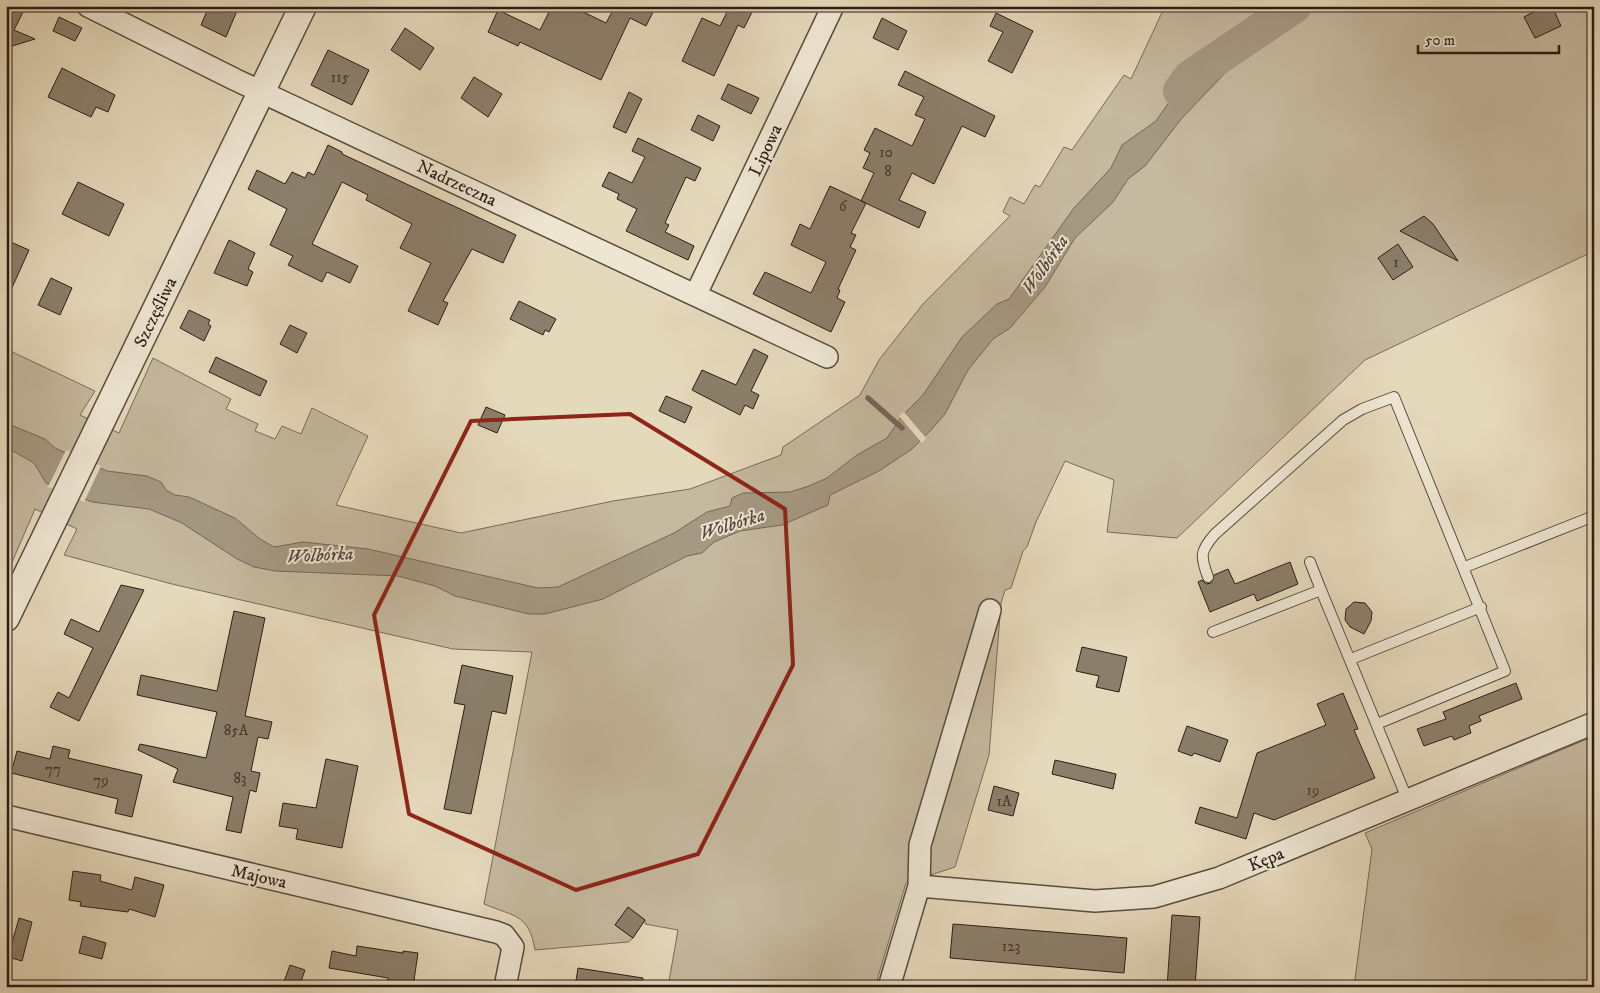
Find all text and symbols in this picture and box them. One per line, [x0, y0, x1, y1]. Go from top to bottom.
scale bar [1418, 22, 1559, 54]
text: 50 m [1425, 31, 1455, 50]
house number: 115 [331, 68, 350, 87]
street label: Lipowa [744, 121, 788, 180]
house number: 10 [879, 143, 893, 162]
street label: Nadrzeczna [413, 156, 500, 212]
house number: 8 [884, 162, 892, 181]
house number: 6 [839, 197, 848, 216]
water label: Wolbórka [1017, 231, 1074, 299]
house number: 1 [1393, 253, 1399, 272]
street label: Szczęśliwa [129, 273, 182, 351]
water label: Wolbórka [697, 504, 768, 545]
water label: Wolbórka [286, 542, 354, 569]
house number: 85A [224, 721, 249, 740]
house number: 77 [45, 760, 61, 779]
house number: 83 [233, 769, 247, 788]
house number: 79 [93, 771, 109, 790]
house number: 19 [1307, 781, 1319, 800]
house number: 1A [996, 792, 1012, 811]
street label: Kępa [1245, 843, 1288, 877]
street label: Majowa [229, 860, 289, 894]
house number: 123 [1002, 937, 1020, 956]

